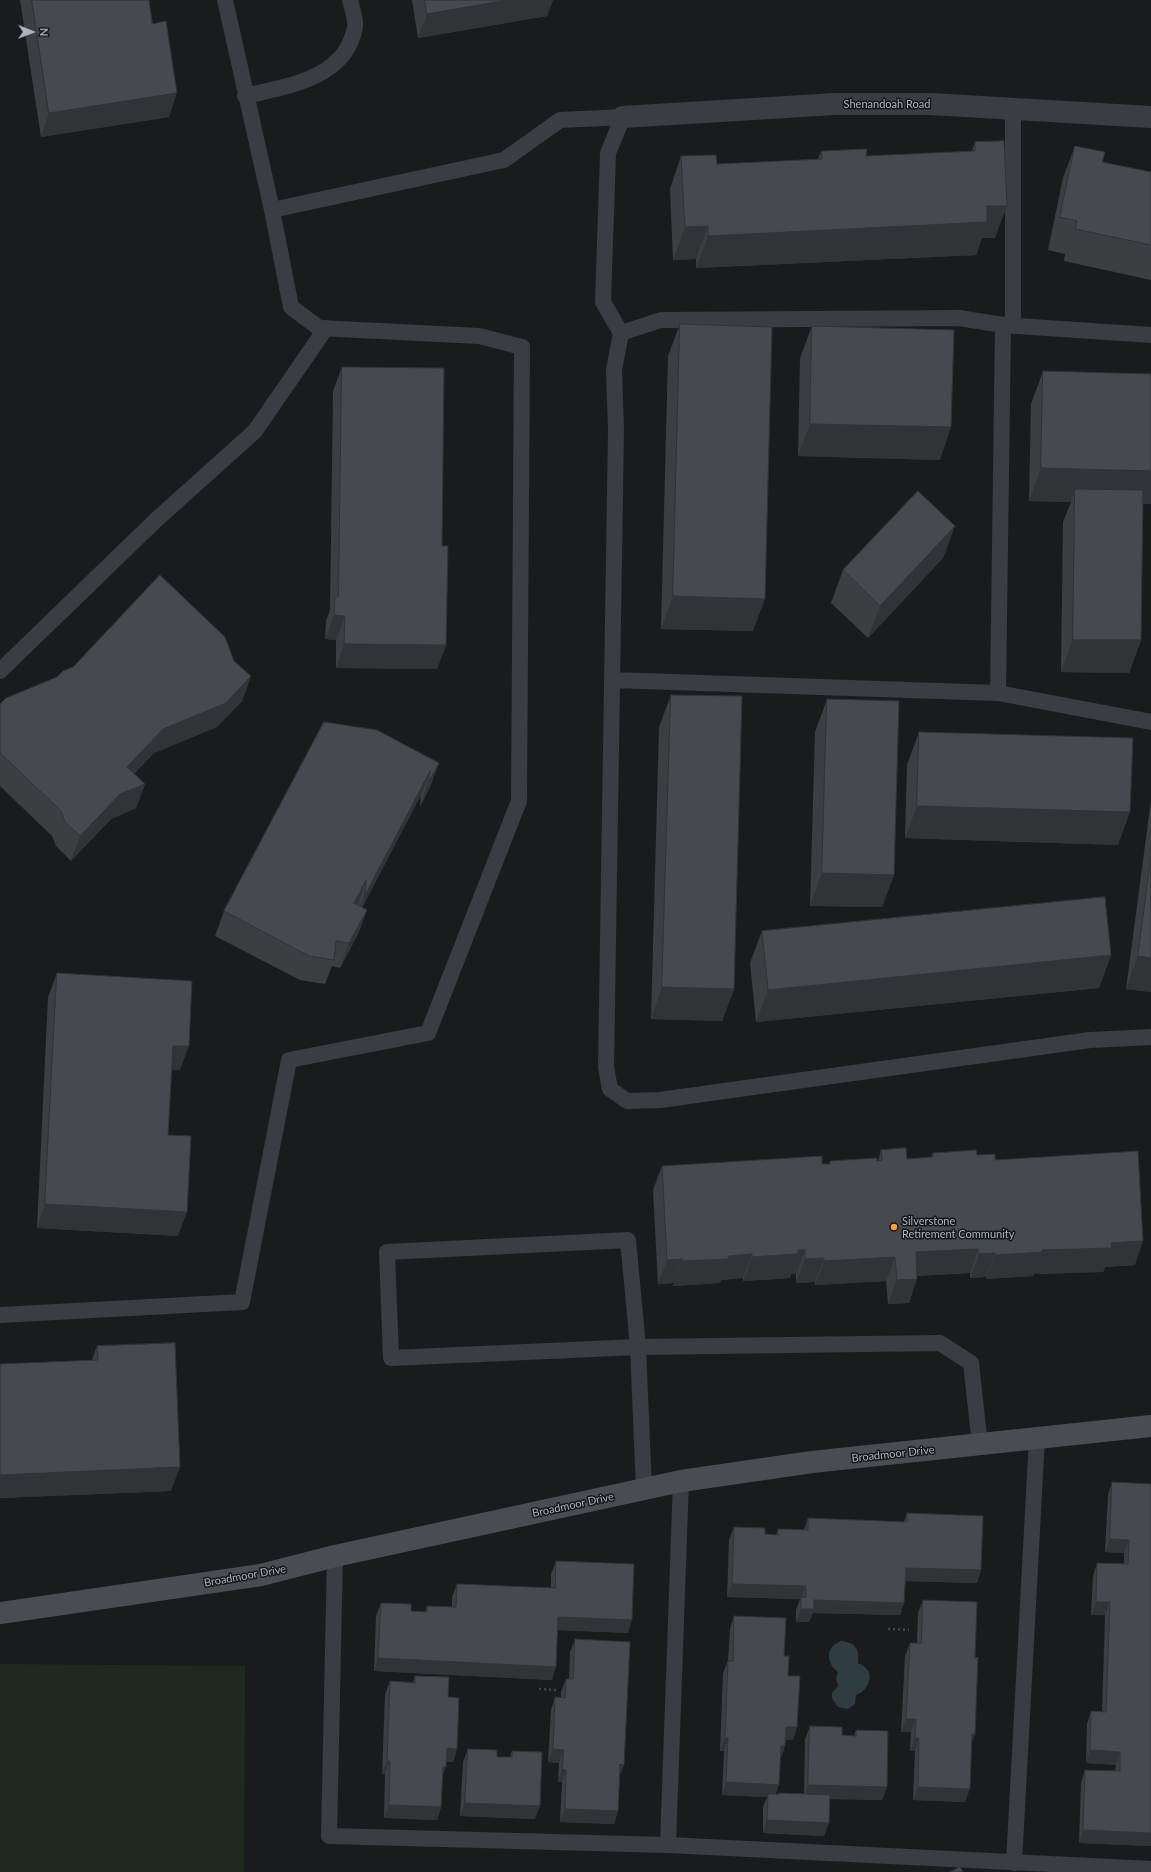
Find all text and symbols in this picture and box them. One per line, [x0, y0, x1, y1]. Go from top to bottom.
north arrow [12, 12, 52, 52]
text: N [38, 28, 51, 37]
street label: Shenandoah Road [844, 97, 930, 111]
place label: Silverstone Retirement Community [902, 1214, 1014, 1240]
marker: Silverstone Retirement Community [889, 1222, 899, 1232]
street label: Broadmoor Drive [851, 1443, 935, 1465]
street label: Broadmoor Drive [531, 1490, 615, 1520]
street label: Broadmoor Drive [203, 1562, 287, 1590]

